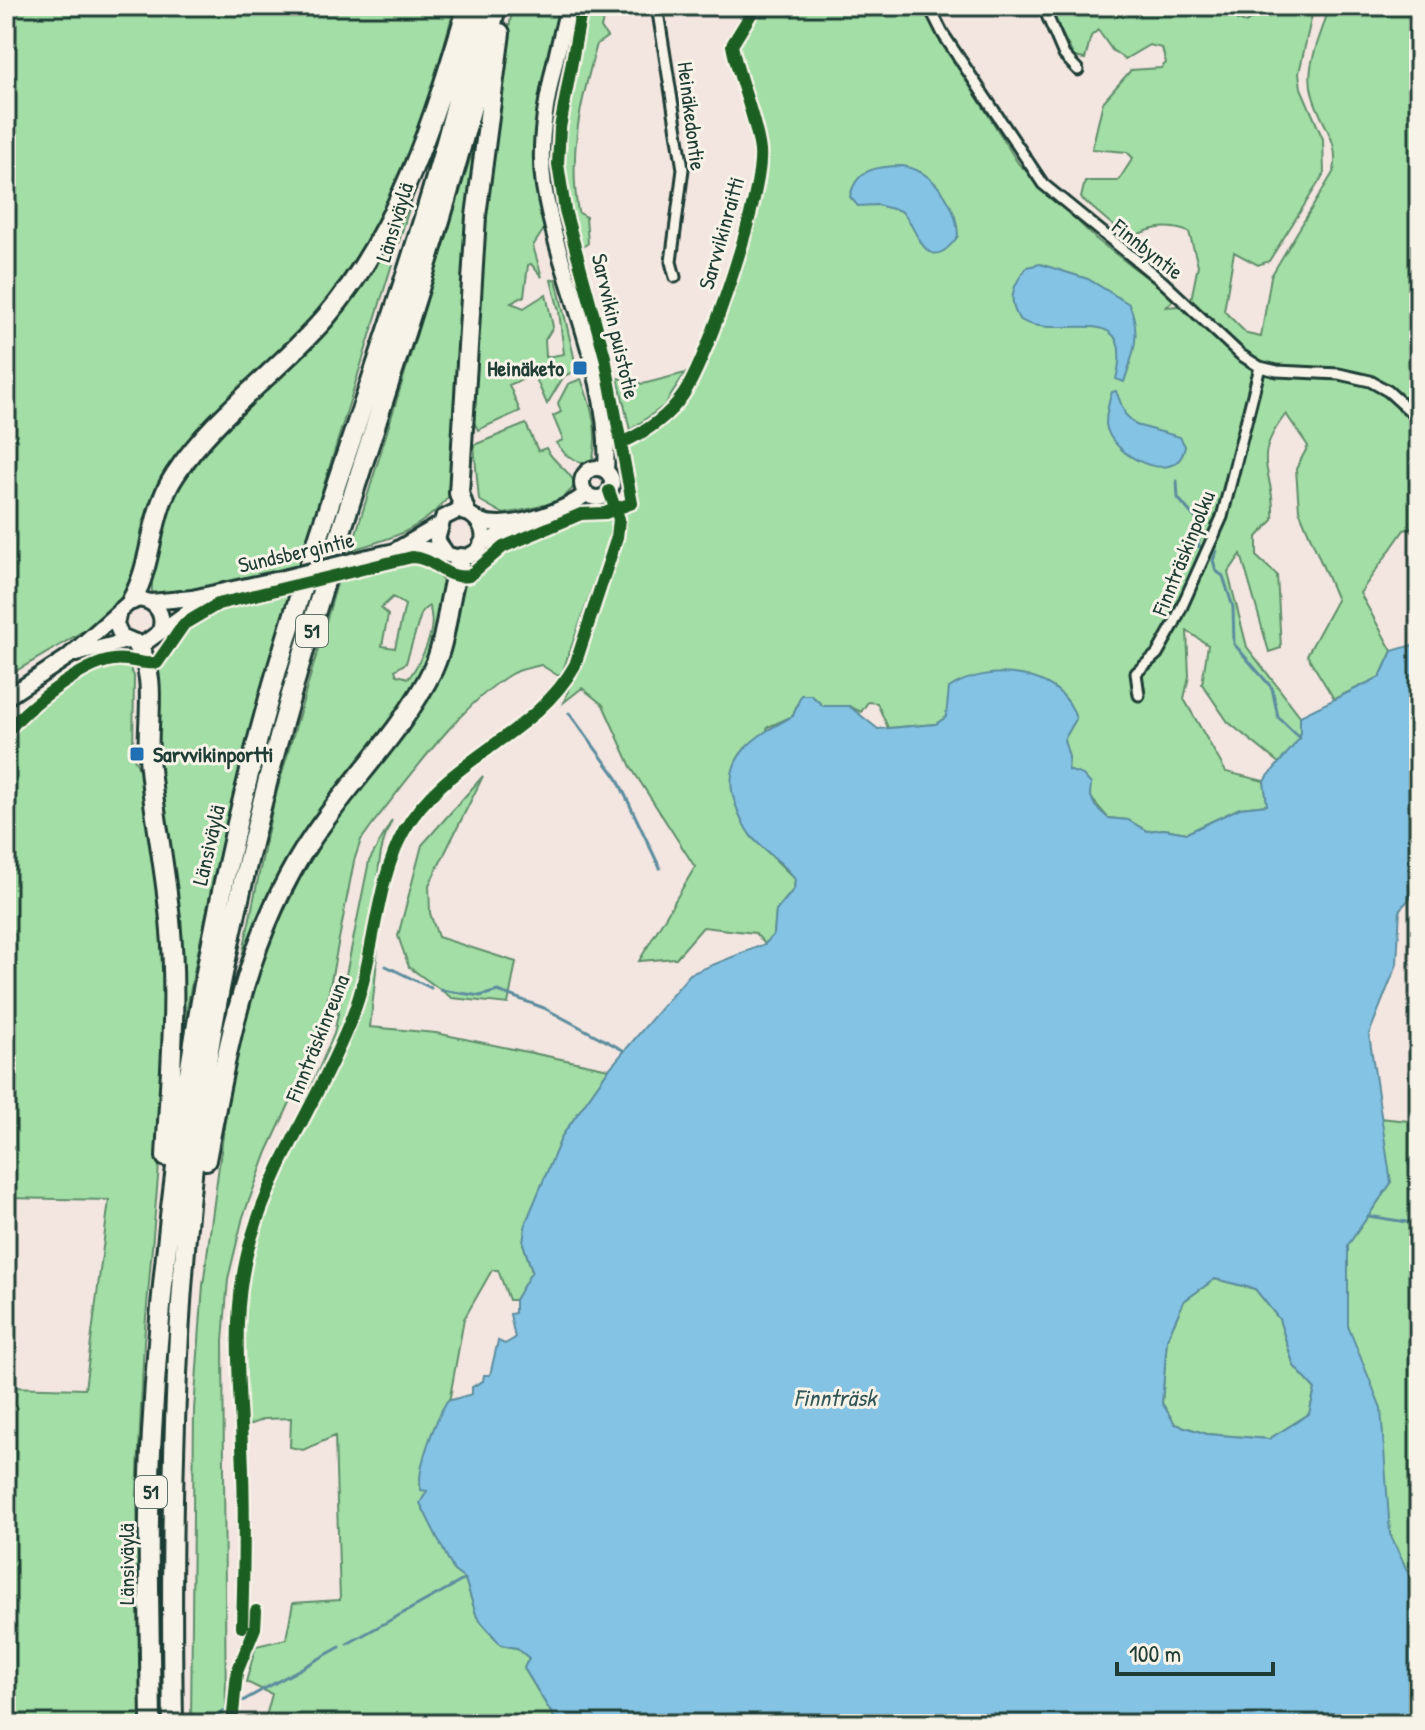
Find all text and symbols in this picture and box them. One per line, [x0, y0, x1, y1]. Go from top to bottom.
street label: Heinäkedontie [670, 60, 714, 172]
street label: Sarvvikinraitti [691, 173, 751, 293]
street label: Länsiväylä [368, 178, 420, 265]
street label: Finnbyntie [1105, 211, 1190, 286]
street label: Sarvvikin puistotie [585, 250, 647, 402]
place label: Heinäketo [487, 353, 564, 383]
marker: Heinäketo [571, 359, 589, 377]
street label: Finnträskinpolku [1144, 486, 1222, 621]
street label: Sundsbergintie [235, 524, 357, 580]
road number: 51 [296, 615, 328, 647]
place label: Sarvvikinportti [153, 739, 274, 770]
marker: Sarvvikinportti [128, 745, 146, 763]
street label: Länsiväylä [184, 802, 232, 888]
street label: Finnträskinreuna [277, 970, 356, 1107]
water label: Finnträsk [794, 1381, 878, 1413]
road number: 51 [135, 1476, 167, 1508]
street label: Länsiväylä [111, 1523, 141, 1605]
scale bar [1117, 1626, 1273, 1676]
text: 100 m [1129, 1637, 1181, 1669]

